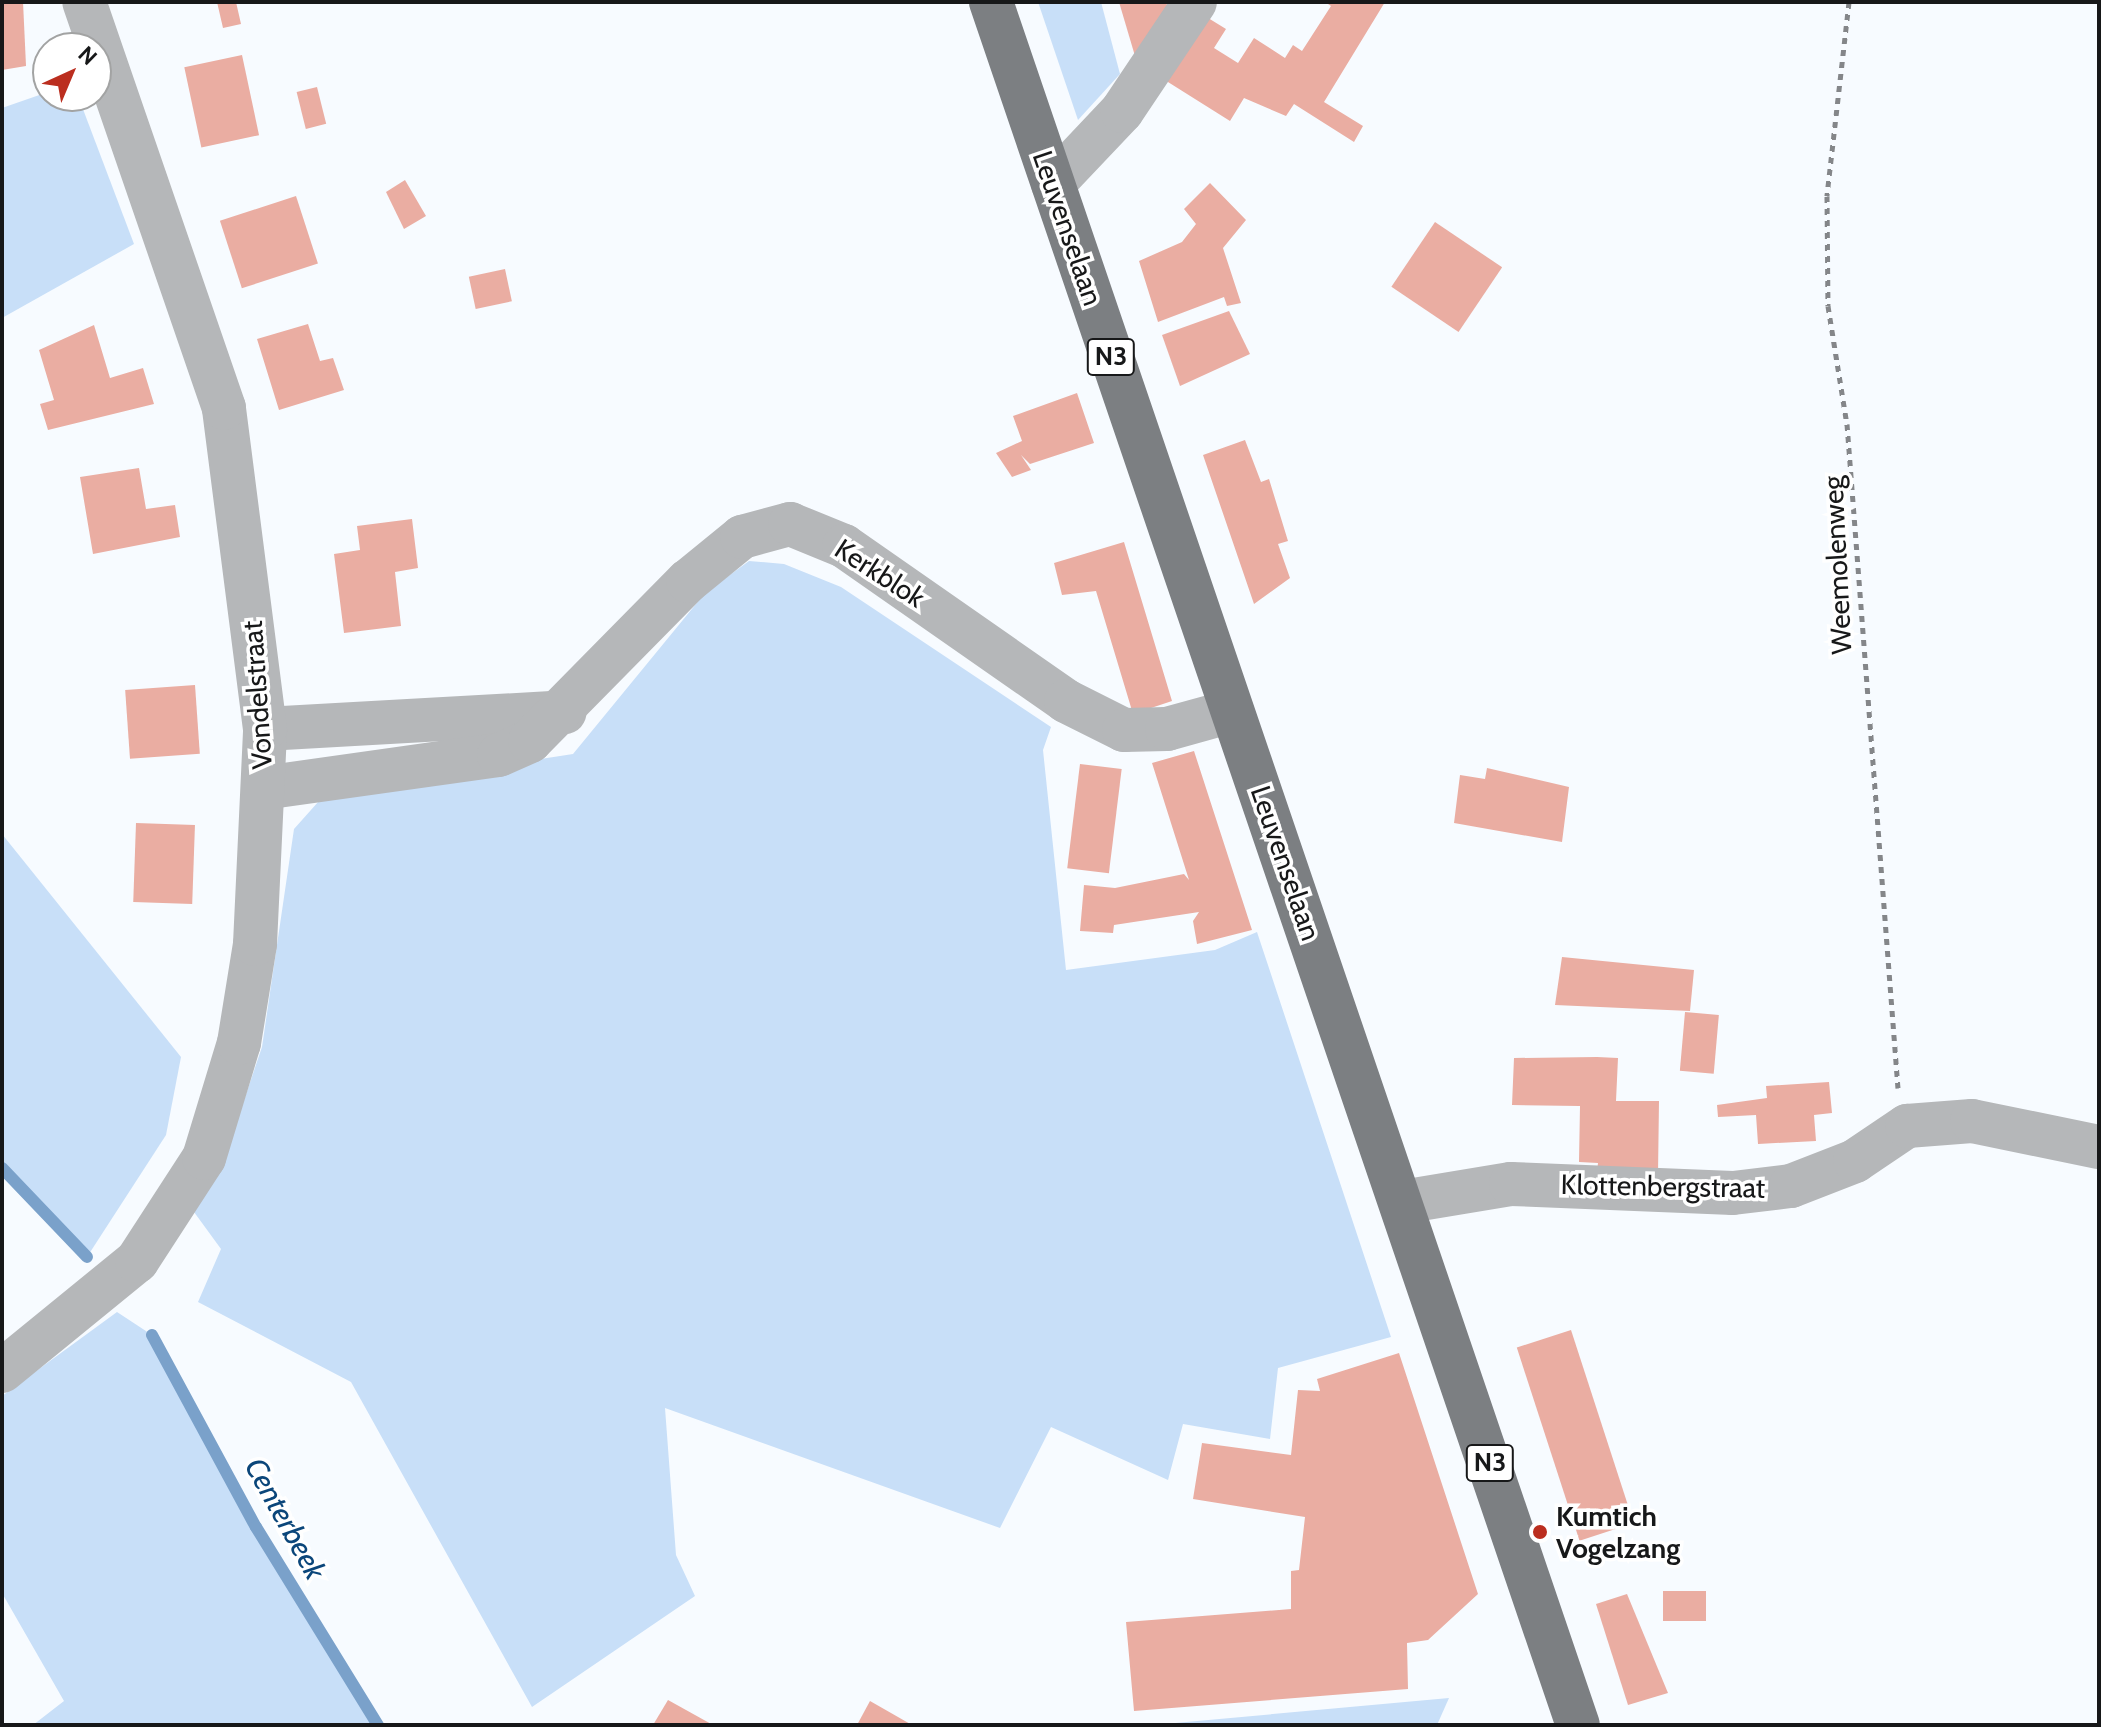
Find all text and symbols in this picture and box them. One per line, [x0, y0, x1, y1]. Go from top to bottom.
north arrow [32, 32, 112, 112]
text: N [73, 41, 103, 71]
street label: Leuvenselaan [1026, 146, 1110, 310]
road number: N3 [1085, 335, 1137, 379]
street label: Weemolenweg [1816, 475, 1858, 655]
street label: Kerkblok [829, 532, 931, 614]
street label: Vondelstraat [235, 620, 279, 770]
street label: Leuvenselaan [1244, 781, 1328, 945]
street label: Klottenbergstraat [1560, 1167, 1766, 1205]
road number: N3 [1464, 1441, 1516, 1485]
water label: Centerbeek [237, 1452, 333, 1586]
place label: Kumtich Vogelzang [1556, 1499, 1680, 1565]
marker: Kumtich Vogelzang [1531, 1523, 1549, 1541]

